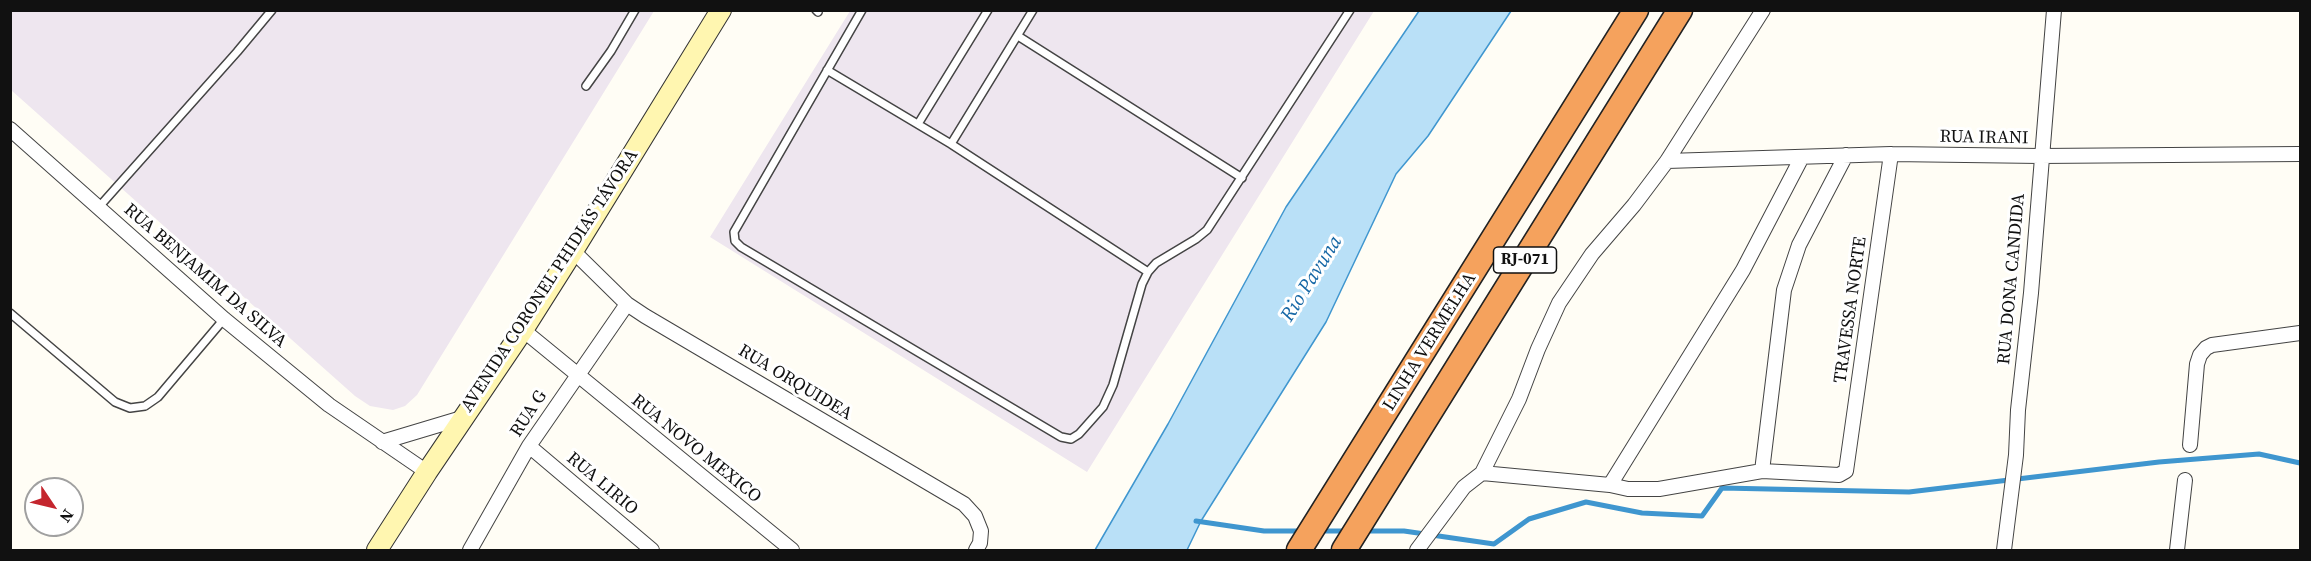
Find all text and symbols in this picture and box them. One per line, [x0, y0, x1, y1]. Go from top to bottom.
street label: RUA IRANI [1939, 126, 2029, 150]
street label: AVENIDA CORONEL PHIDIAS TÁVORA [457, 146, 643, 416]
street label: RUA DONA CANDIDA [1994, 193, 2030, 365]
street label: RUA BENJAMIM DA SILVA [119, 199, 291, 353]
water label: Rio Pavuna [1276, 232, 1348, 326]
street label: TRAVESSA NORTE [1830, 235, 1872, 385]
road number: RJ-071 [1494, 247, 1556, 273]
street label: LINHA VERMELHA [1379, 269, 1481, 415]
street label: RUA ORQUIDEA [734, 340, 856, 426]
street label: RUA G [506, 387, 552, 441]
street label: RUA NOVO MEXICO [627, 390, 765, 508]
street label: RUA LIRIO [562, 448, 642, 520]
north arrow [24, 477, 84, 537]
text: N [55, 505, 79, 527]

